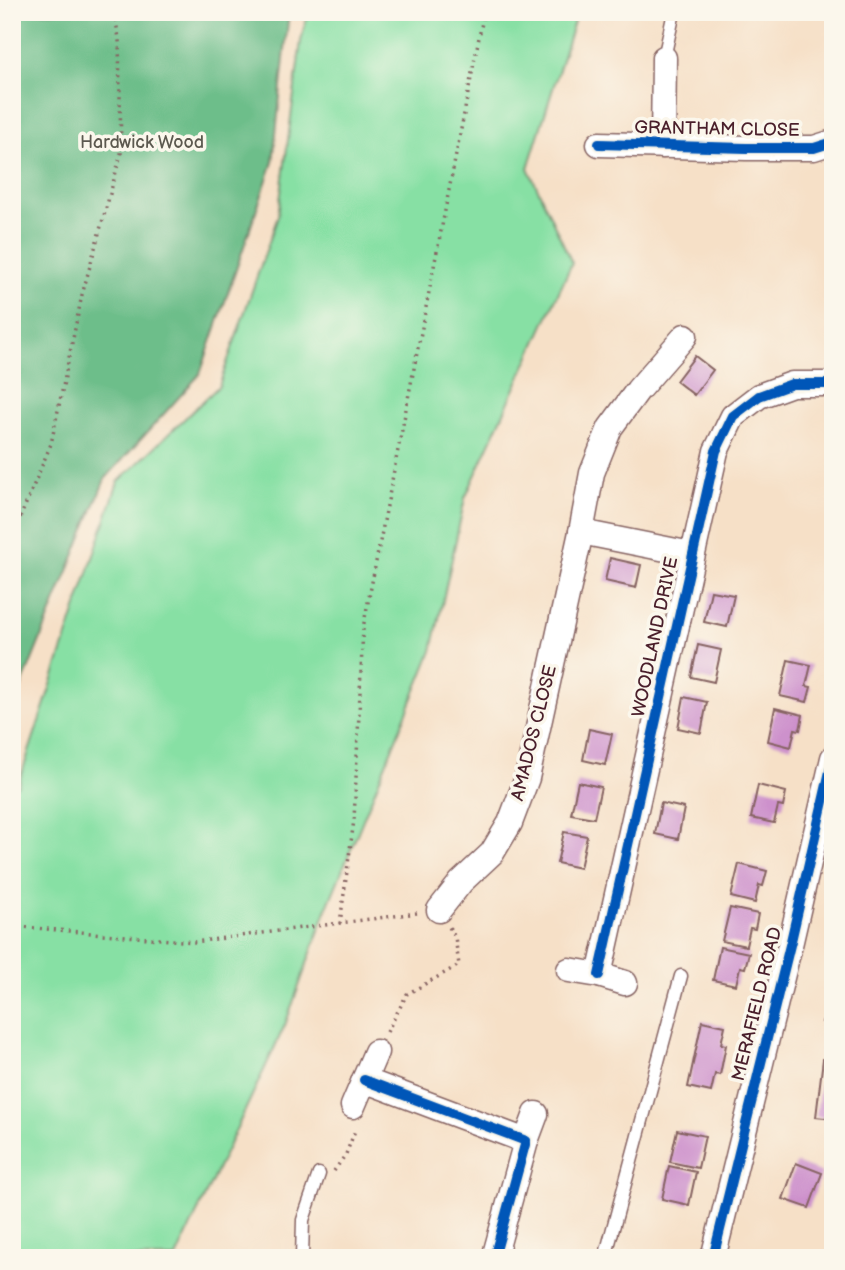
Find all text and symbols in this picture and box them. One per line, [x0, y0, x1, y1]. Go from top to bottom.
street label: GRANTHAM CLOSE [634, 117, 800, 141]
park label: Hardwick Wood [80, 132, 204, 153]
street label: WOODLAND DRIVE [628, 555, 682, 719]
street label: AMADOS CLOSE [507, 663, 561, 803]
street label: MERAFIELD ROAD [728, 925, 786, 1083]

